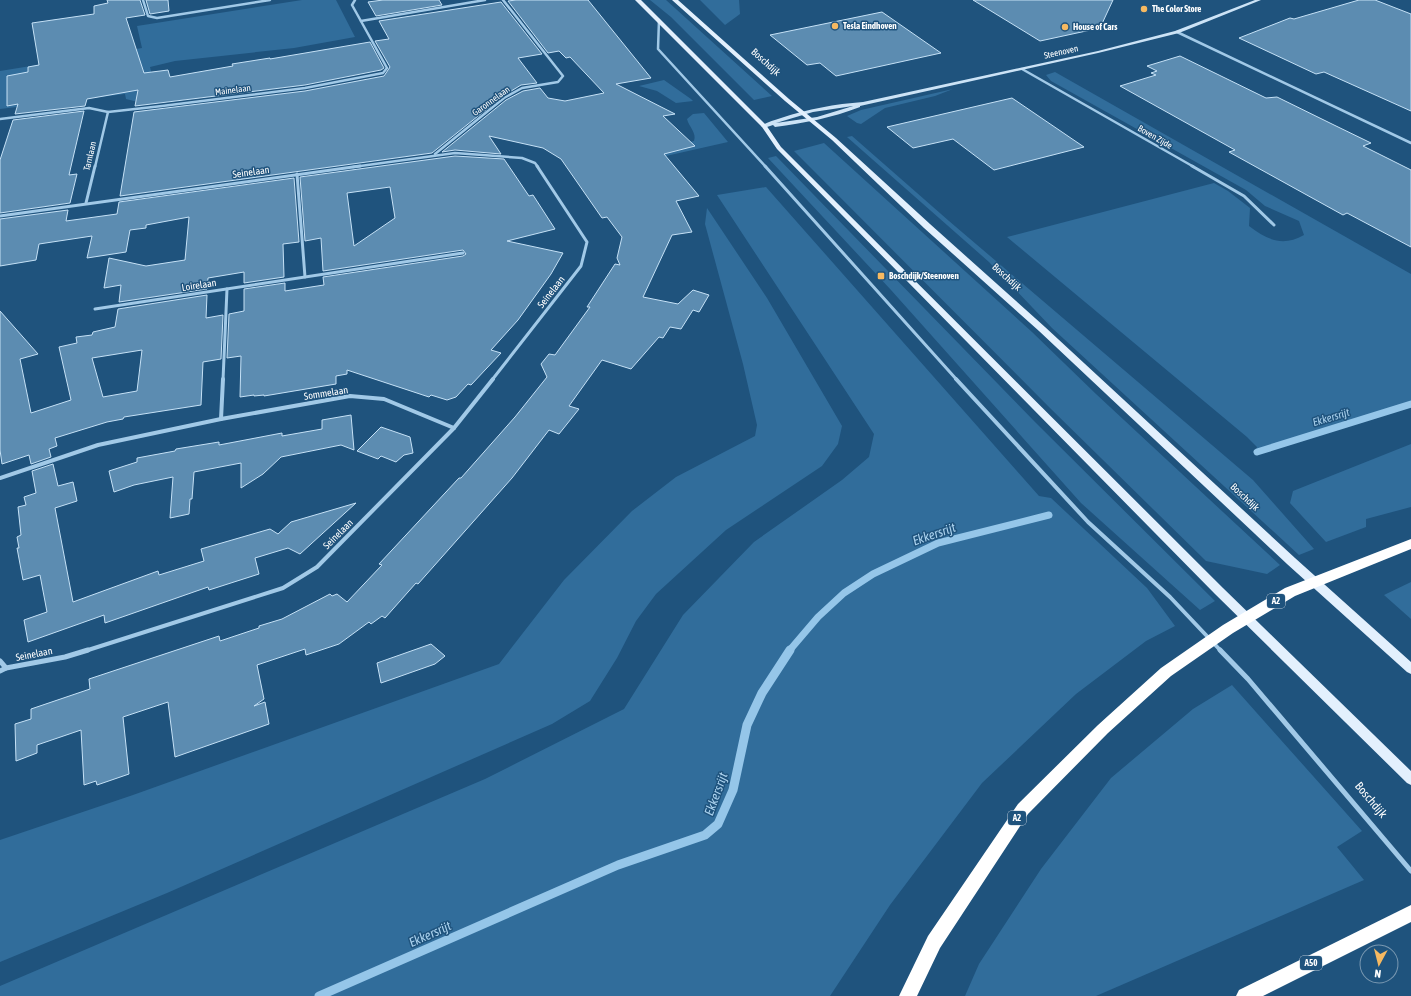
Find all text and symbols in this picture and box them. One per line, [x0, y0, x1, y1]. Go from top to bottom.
marker: The Color Store [1139, 4, 1149, 14]
place label: The Color Store [1152, 4, 1201, 14]
marker: Tesla Eindhoven [830, 21, 840, 31]
place label: Tesla Eindhoven [843, 21, 897, 31]
marker: House of Cars [1060, 22, 1070, 32]
place label: House of Cars [1073, 22, 1118, 32]
street label: Steenoven [1043, 43, 1079, 61]
street label: Boschdijk [749, 46, 783, 78]
street label: Mainelaan [215, 83, 251, 97]
street label: Garonnelaan [470, 84, 512, 118]
street label: Boven Zijde [1136, 123, 1174, 151]
street label: Tarnlaan [82, 140, 98, 172]
street label: Seinelaan [232, 164, 270, 180]
street label: Boschdijk [990, 261, 1024, 293]
marker: Boschdijk/Steenoven [876, 271, 886, 281]
place label: Boschdijk/Steenoven [889, 271, 959, 281]
street label: Seinelaan [535, 274, 567, 310]
street label: Loirelaan [181, 277, 217, 293]
street label: Sommelaan [303, 384, 349, 402]
water label: Ekkersrijt [1311, 406, 1352, 428]
street label: Boschdijk [1228, 481, 1262, 513]
street label: Seinelaan [321, 517, 355, 551]
water label: Ekkersrijt [910, 520, 958, 548]
road number: A2 [1267, 594, 1285, 608]
street label: Seinelaan [15, 645, 53, 663]
water label: Ekkersrijt [701, 770, 731, 818]
street label: Boschdijk [1352, 779, 1390, 821]
road number: A2 [1008, 811, 1026, 825]
water label: Ekkersrijt [407, 918, 454, 950]
north arrow [1359, 944, 1399, 984]
road number: A50 [1300, 956, 1322, 970]
text: N [1374, 968, 1382, 980]

